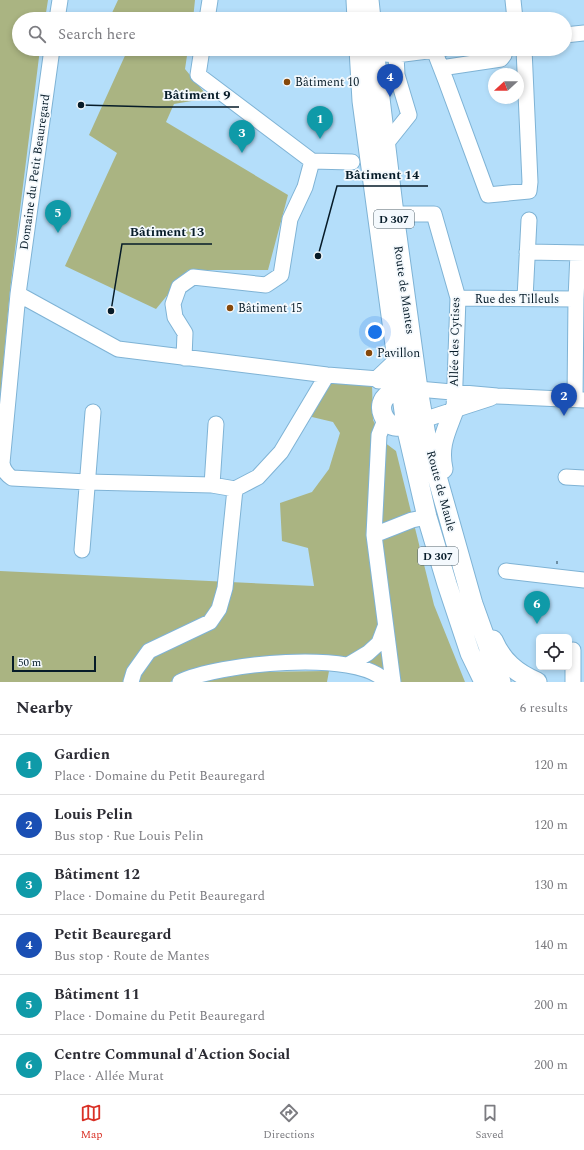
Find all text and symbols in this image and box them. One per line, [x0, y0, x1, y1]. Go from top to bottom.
search box [12, 12, 572, 56]
icon: search [26, 23, 48, 45]
text: Search here [58, 23, 136, 46]
pin: 4 [377, 64, 403, 97]
north arrow [488, 68, 524, 104]
place label: Bâtiment 10 [295, 73, 359, 92]
marker: Bâtiment 10 [282, 77, 292, 87]
callout: Bâtiment 9 [156, 82, 239, 107]
text: Bâtiment 9 [163, 85, 231, 105]
street label: Domaine du Petit Beauregard [15, 93, 55, 251]
pin: 1 [307, 106, 333, 139]
pin: 3 [229, 120, 255, 153]
callout: Bâtiment 14 [337, 161, 428, 186]
text: Bâtiment 14 [345, 165, 420, 185]
pin: 5 [45, 200, 71, 233]
road number: D 307 [374, 210, 414, 228]
callout: Bâtiment 13 [122, 219, 212, 244]
text: Bâtiment 13 [130, 222, 204, 242]
street label: Route de Mantes [388, 244, 420, 336]
street label: Rue des Tilleuls [475, 290, 559, 309]
street label: Allée des Cytises [445, 297, 465, 387]
place label: Bâtiment 15 [238, 299, 302, 318]
marker: Bâtiment 15 [225, 303, 235, 313]
your location [365, 322, 385, 342]
place label: Pavillon [377, 344, 420, 363]
marker: Pavillon [364, 348, 374, 358]
pin: 2 [551, 383, 577, 416]
street label: Route de Maule [421, 448, 461, 534]
road number: D 307 [418, 547, 458, 565]
pin: 6 [524, 591, 550, 624]
map controls [536, 634, 572, 670]
button: locate [536, 634, 572, 670]
scale bar [12, 654, 96, 673]
text: 50 m [18, 654, 41, 671]
text: Nearby [16, 695, 72, 721]
text: 6 results [520, 698, 568, 718]
text: Gardien [54, 743, 110, 766]
text: 1 [25, 755, 33, 775]
text: 120 m [534, 755, 568, 775]
text: Place · Domaine du Petit Beauregard [54, 766, 265, 786]
text: Louis Pelin [54, 803, 133, 826]
text: 2 [25, 815, 33, 835]
text: 120 m [534, 815, 568, 835]
text: Bus stop · Rue Louis Pelin [54, 826, 204, 846]
text: Bâtiment 12 [54, 863, 140, 886]
text: 3 [25, 875, 33, 895]
text: 130 m [534, 875, 568, 895]
text: Place · Domaine du Petit Beauregard [54, 886, 265, 906]
text: Petit Beauregard [54, 923, 171, 946]
text: 4 [25, 935, 33, 955]
text: 140 m [534, 935, 568, 955]
text: Bus stop · Route de Mantes [54, 946, 210, 966]
text: Bâtiment 11 [54, 983, 140, 1006]
text: 5 [25, 995, 33, 1015]
text: 200 m [534, 995, 568, 1015]
text: Place · Domaine du Petit Beauregard [54, 1006, 265, 1026]
text: Centre Communal d'Action Social [54, 1043, 290, 1066]
text: 6 [25, 1055, 33, 1075]
text: 200 m [534, 1055, 568, 1075]
text: Place · Allée Murat [54, 1066, 164, 1086]
tab: Map [80, 1102, 103, 1143]
tab: Directions [263, 1102, 315, 1143]
tab: Saved [475, 1102, 504, 1143]

